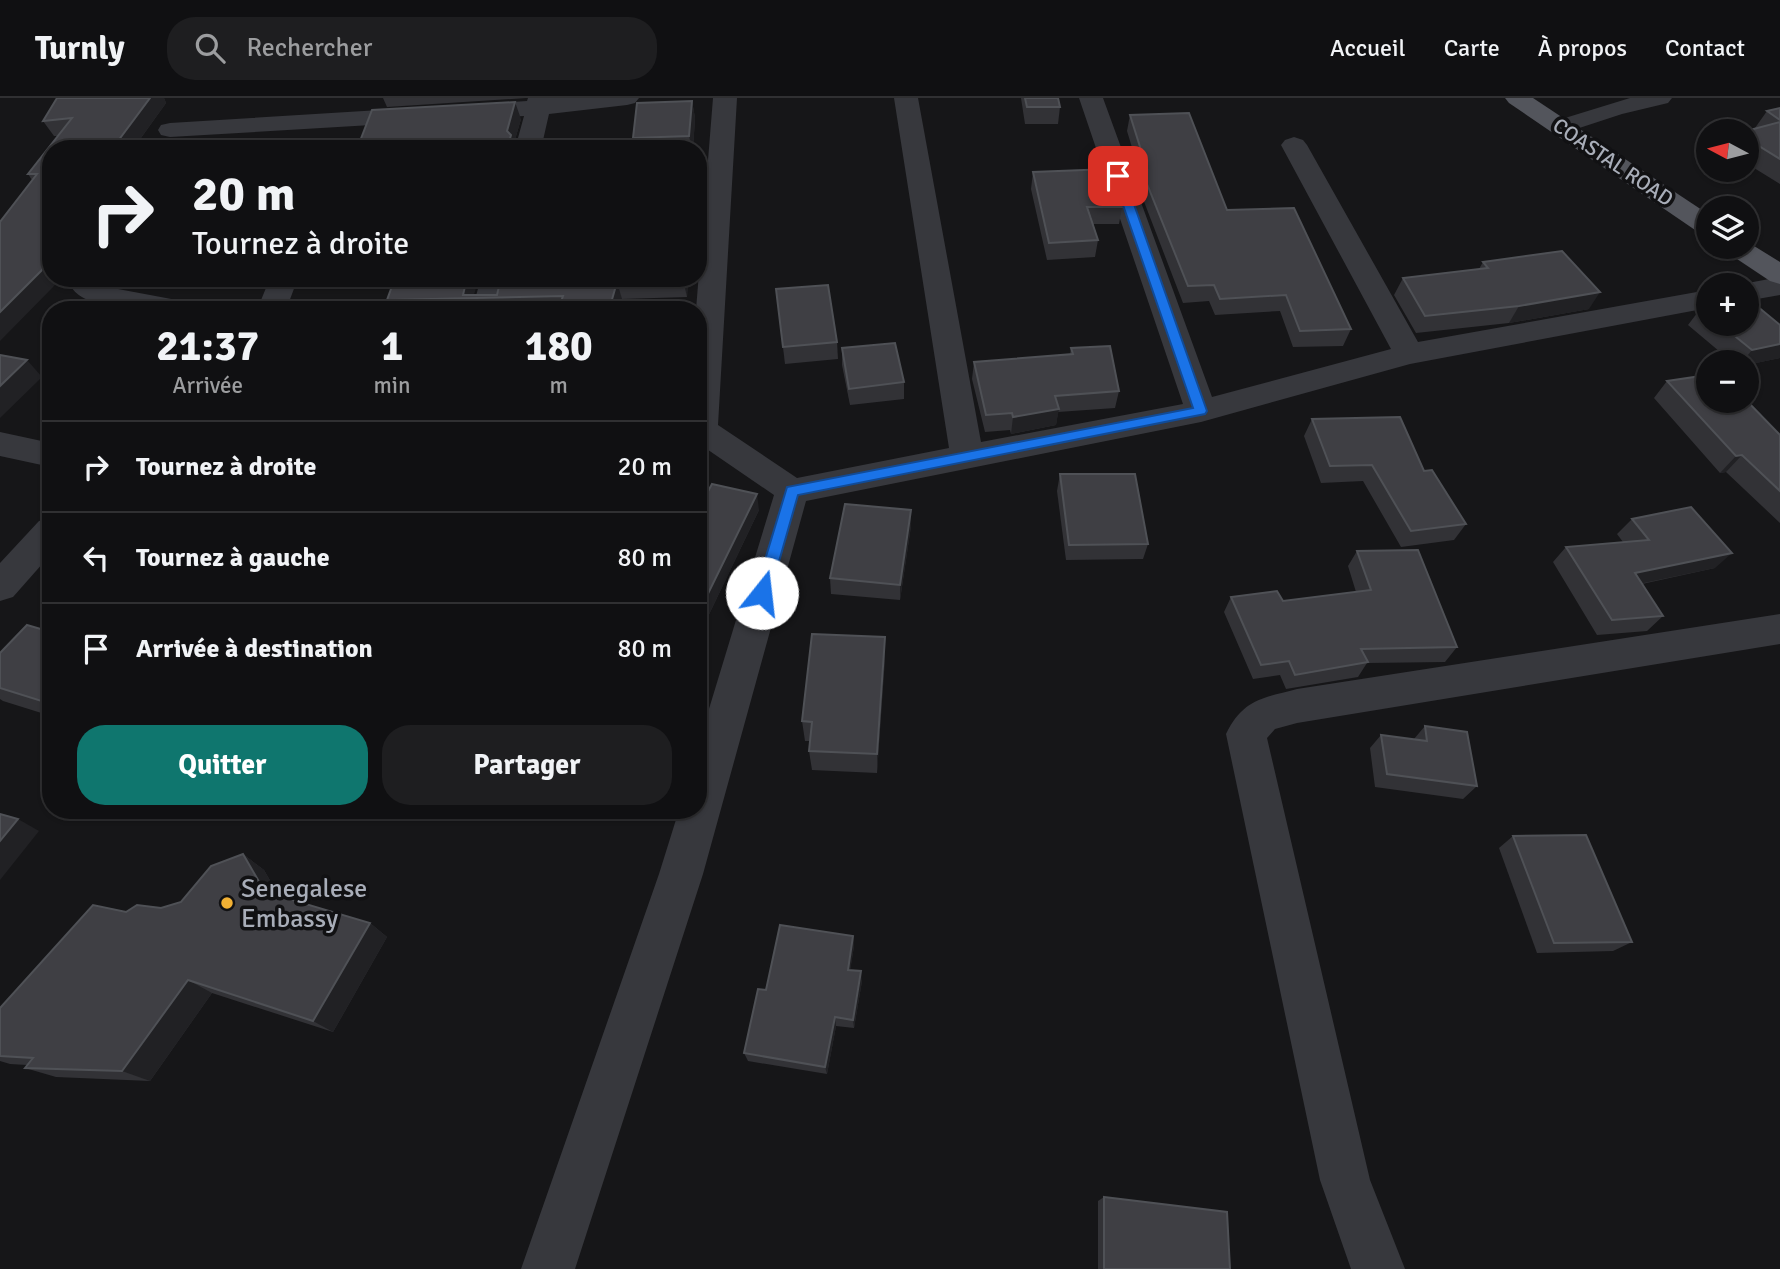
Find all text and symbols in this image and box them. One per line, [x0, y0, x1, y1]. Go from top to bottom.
search box [167, 17, 657, 80]
text: Turnly [35, 28, 125, 69]
icon: search [191, 29, 229, 67]
text: Rechercher [247, 32, 372, 64]
text: Accueil [1330, 33, 1406, 63]
text: Carte [1444, 33, 1500, 63]
text: À propos [1538, 33, 1627, 63]
text: Contact [1665, 33, 1745, 63]
street label: COASTAL ROAD [1548, 112, 1678, 212]
north arrow [1696, 119, 1759, 182]
map controls [1696, 119, 1759, 413]
pin [1088, 146, 1148, 206]
icon: arrive [1099, 157, 1137, 195]
text: 20 m [192, 164, 295, 224]
icon: right [77, 168, 168, 259]
button: layers [1696, 196, 1759, 259]
text: Tournez à droite [192, 224, 409, 263]
button: + [1696, 273, 1759, 336]
text: 21:37 [156, 321, 259, 372]
text: 1 [381, 321, 403, 372]
text: 180 [525, 321, 593, 372]
button: − [1696, 350, 1759, 413]
text: Arrivée [172, 371, 243, 400]
text: min [373, 371, 411, 400]
text: m [550, 371, 568, 400]
icon: right [77, 448, 115, 486]
text: Tournez à droite [136, 451, 316, 483]
text: 20 m [617, 451, 672, 483]
icon: left [77, 539, 115, 577]
text: Tournez à gauche [136, 542, 330, 574]
text: 80 m [617, 542, 672, 574]
position arrow [725, 556, 799, 630]
icon: arrive [77, 630, 115, 668]
text: Arrivée à destination [136, 633, 373, 665]
text: 80 m [617, 633, 672, 665]
button: Quitter [77, 725, 368, 805]
button: Partager [382, 725, 672, 805]
place label: Senegalese Embassy [241, 873, 367, 935]
marker: Senegalese Embassy [219, 895, 235, 911]

